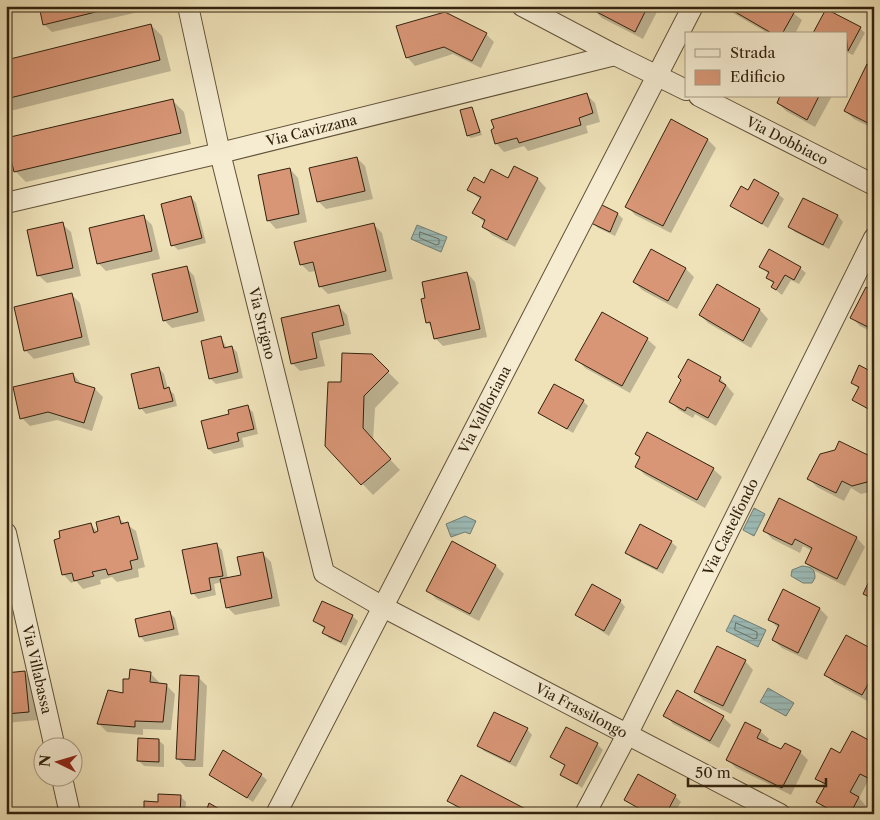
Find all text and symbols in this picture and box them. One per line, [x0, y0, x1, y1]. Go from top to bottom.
legend [685, 32, 848, 98]
text: Strada [730, 43, 776, 62]
text: Edificio [730, 67, 785, 86]
street label: Via Cavizzana [263, 110, 359, 150]
street label: Via Dobbiaco [742, 112, 831, 169]
street label: Via Strigno [244, 285, 280, 361]
street label: Via Valfloriana [454, 362, 515, 457]
street label: Via Castelfondo [698, 475, 762, 579]
street label: Via Villabassa [18, 622, 56, 716]
street label: Via Frassilongo [531, 679, 631, 742]
north arrow [32, 738, 82, 788]
text: N [36, 754, 55, 768]
scale bar [688, 755, 825, 787]
text: 50 m [695, 763, 731, 782]

